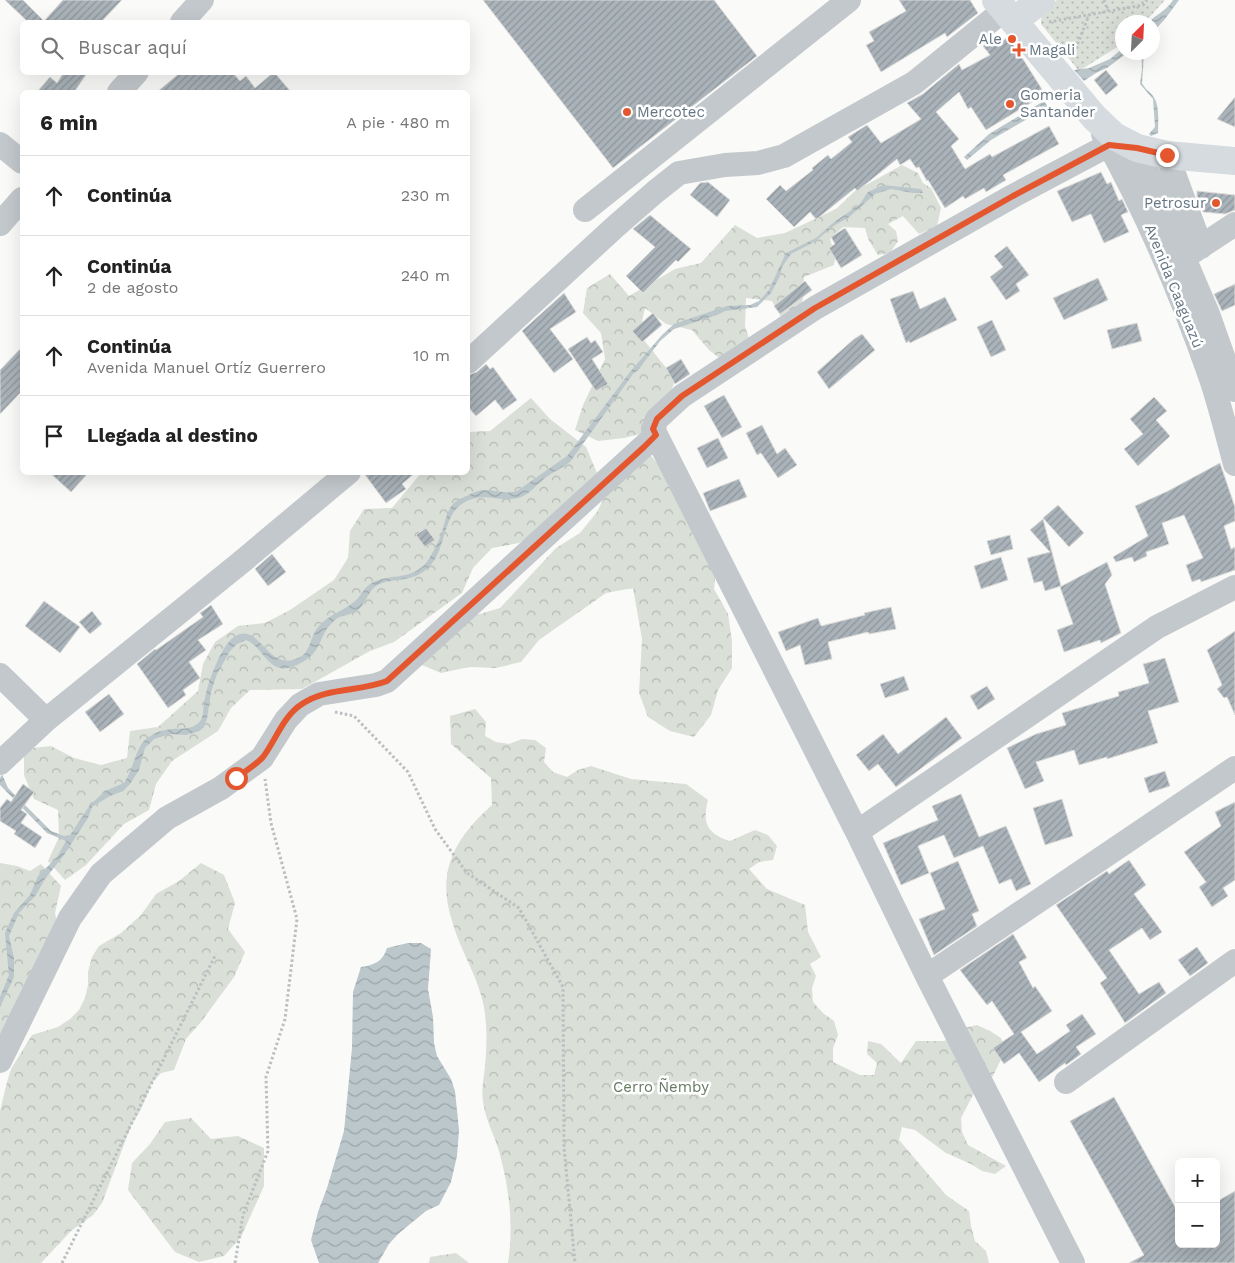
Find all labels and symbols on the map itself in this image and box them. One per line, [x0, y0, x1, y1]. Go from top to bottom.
north arrow [1115, 15, 1160, 60]
place label: Ale [979, 30, 1002, 48]
marker: Ale [1006, 33, 1018, 45]
place label: Magali [1029, 41, 1075, 59]
marker: Magali [1013, 44, 1025, 56]
place label: Gomeria Santander [1020, 86, 1095, 121]
marker: Gomeria Santander [1004, 98, 1016, 110]
place label: Mercotec [637, 103, 705, 121]
marker: Mercotec [621, 106, 633, 118]
route end [1156, 144, 1179, 167]
place label: Petrosur [1144, 194, 1206, 212]
marker: Petrosur [1210, 197, 1222, 209]
street label: Avenida Caaguazú [1141, 221, 1207, 351]
route start [225, 767, 248, 790]
park label: Cerro Ñemby [613, 1078, 709, 1096]

